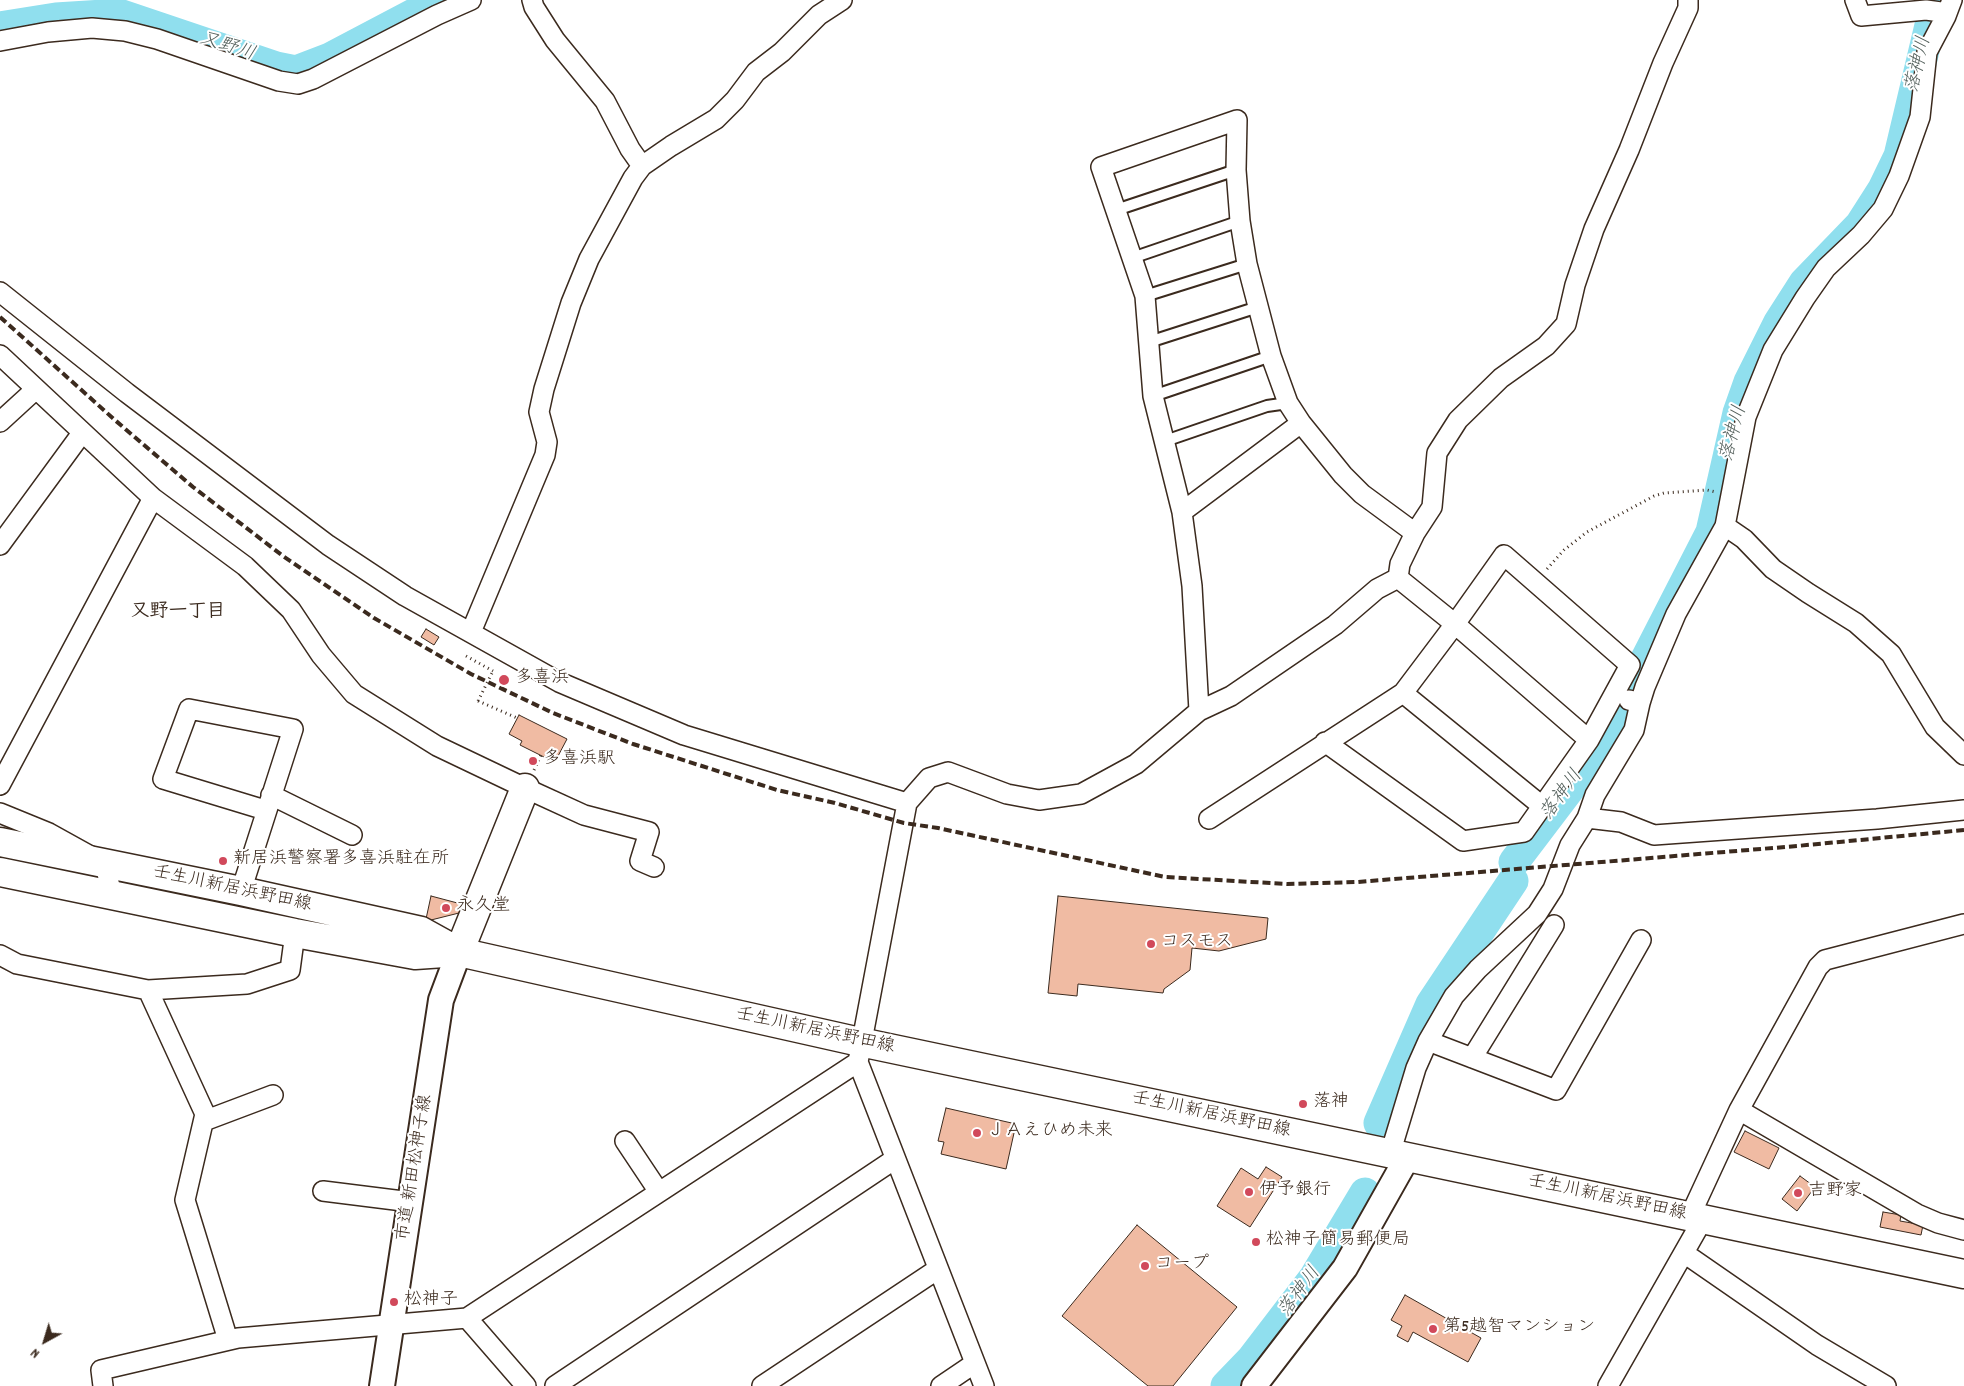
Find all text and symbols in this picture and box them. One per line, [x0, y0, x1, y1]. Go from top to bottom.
water label: 又野川 [196, 28, 258, 68]
water label: 落神川 [1902, 35, 1938, 95]
water label: 落神川 [1717, 404, 1753, 464]
district label: 又野一丁目 [131, 602, 225, 624]
place label: 多喜浜 [515, 669, 569, 691]
marker: 多喜浜 [497, 673, 511, 687]
place label: 多喜浜駅 [543, 750, 615, 772]
marker: 多喜浜駅 [527, 755, 539, 767]
water label: 落神川 [1537, 766, 1589, 826]
place label: 新居浜警察署多喜浜駐在所 [233, 850, 449, 872]
marker: 新居浜警察署多喜浜駐在所 [217, 855, 229, 867]
street label: 壬生川新居浜野田線 [151, 863, 313, 917]
place label: 永久堂 [456, 897, 510, 919]
marker: 永久堂 [440, 902, 452, 914]
place label: コスモス [1161, 933, 1233, 955]
marker: コスモス [1145, 938, 1157, 950]
street label: 壬生川新居浜野田線 [734, 1005, 896, 1059]
street label: 壬生川新居浜野田線 [1130, 1089, 1292, 1143]
street label: 市道 新田松神子線 [394, 1093, 438, 1243]
place label: 落神 [1313, 1093, 1349, 1115]
marker: 落神 [1297, 1098, 1309, 1110]
place label: ＪＡえひめ未来 [987, 1122, 1113, 1144]
marker: ＪＡえひめ未来 [971, 1127, 983, 1139]
street label: 壬生川新居浜野田線 [1526, 1172, 1688, 1226]
place label: 伊予銀行 [1259, 1181, 1331, 1203]
place label: 吉野家 [1808, 1182, 1862, 1204]
marker: 伊予銀行 [1243, 1186, 1255, 1198]
marker: 吉野家 [1792, 1187, 1804, 1199]
place label: 松神子簡易郵便局 [1266, 1231, 1410, 1253]
marker: 松神子簡易郵便局 [1250, 1236, 1262, 1248]
place label: コープ [1155, 1255, 1209, 1277]
marker: コープ [1139, 1260, 1151, 1272]
water label: 落神川 [1275, 1263, 1327, 1323]
place label: 松神子 [404, 1291, 458, 1313]
marker: 松神子 [388, 1296, 400, 1308]
north arrow [20, 1316, 70, 1366]
place label: 第5越智マンション [1443, 1318, 1595, 1340]
marker: 第5越智マンション [1427, 1323, 1439, 1335]
text: N [27, 1343, 45, 1363]

